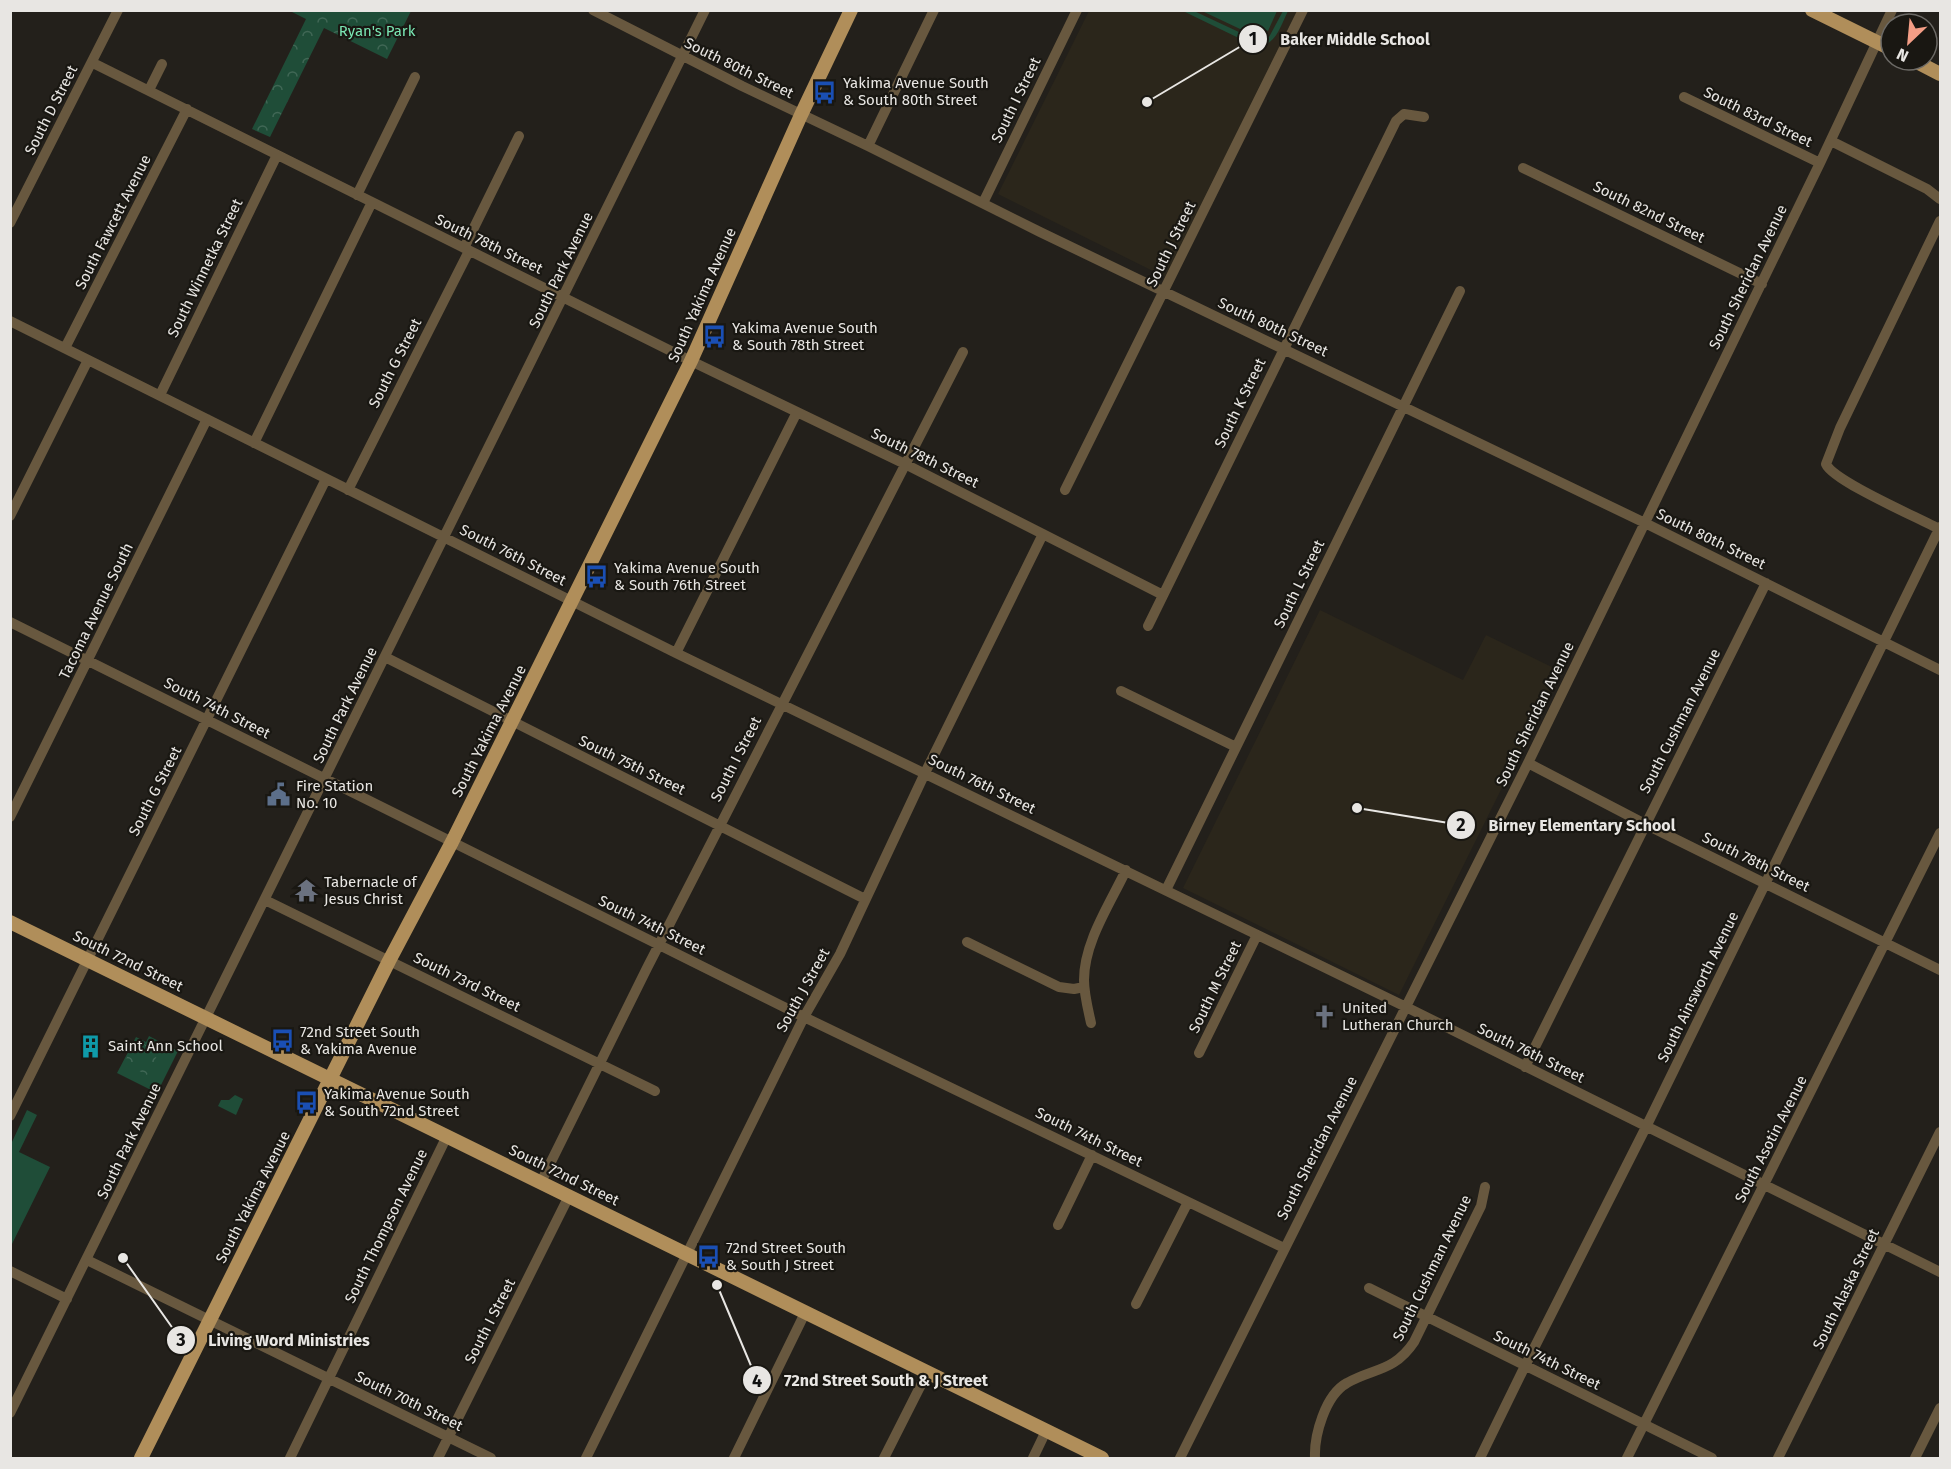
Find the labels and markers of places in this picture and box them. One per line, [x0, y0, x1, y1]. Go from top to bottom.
callout: Baker Middle School [1238, 22, 1442, 56]
place label: Yakima Avenue South & South 80th Street [843, 74, 989, 109]
bus stop icon: Yakima Avenue South & South 80th Street [812, 79, 838, 105]
place label: Yakima Avenue South & South 78th Street [732, 319, 878, 354]
bus stop icon: Yakima Avenue South & South 78th Street [701, 324, 727, 350]
place label: Yakima Avenue South & South 76th Street [614, 559, 760, 594]
bus stop icon: Yakima Avenue South & South 76th Street [583, 564, 609, 590]
place label: Fire Station No. 10 [296, 777, 373, 812]
public building icon: Fire Station No. 10 [265, 782, 291, 808]
callout: Birney Elementary School [1446, 808, 1687, 842]
place label: Tabernacle of Jesus Christ [324, 873, 417, 908]
temple icon: Tabernacle of Jesus Christ [293, 878, 319, 904]
place label: United Lutheran Church [1342, 999, 1454, 1034]
church icon: United Lutheran Church [1311, 1004, 1337, 1030]
place label: 72nd Street South & Yakima Avenue [300, 1023, 420, 1058]
bus stop icon: 72nd Street South & Yakima Avenue [269, 1028, 295, 1054]
building icon: Saint Ann School [77, 1033, 103, 1059]
place label: Saint Ann School [108, 1037, 224, 1055]
place label: Yakima Avenue South & South 72nd Street [324, 1085, 470, 1120]
bus stop icon: Yakima Avenue South & South 72nd Street [293, 1090, 319, 1116]
place label: 72nd Street South & South J Street [726, 1239, 846, 1274]
bus stop icon: 72nd Street South & South J Street [695, 1244, 721, 1270]
callout: Living Word Ministries [166, 1323, 381, 1357]
callout: 72nd Street South & J Street [742, 1363, 1000, 1397]

